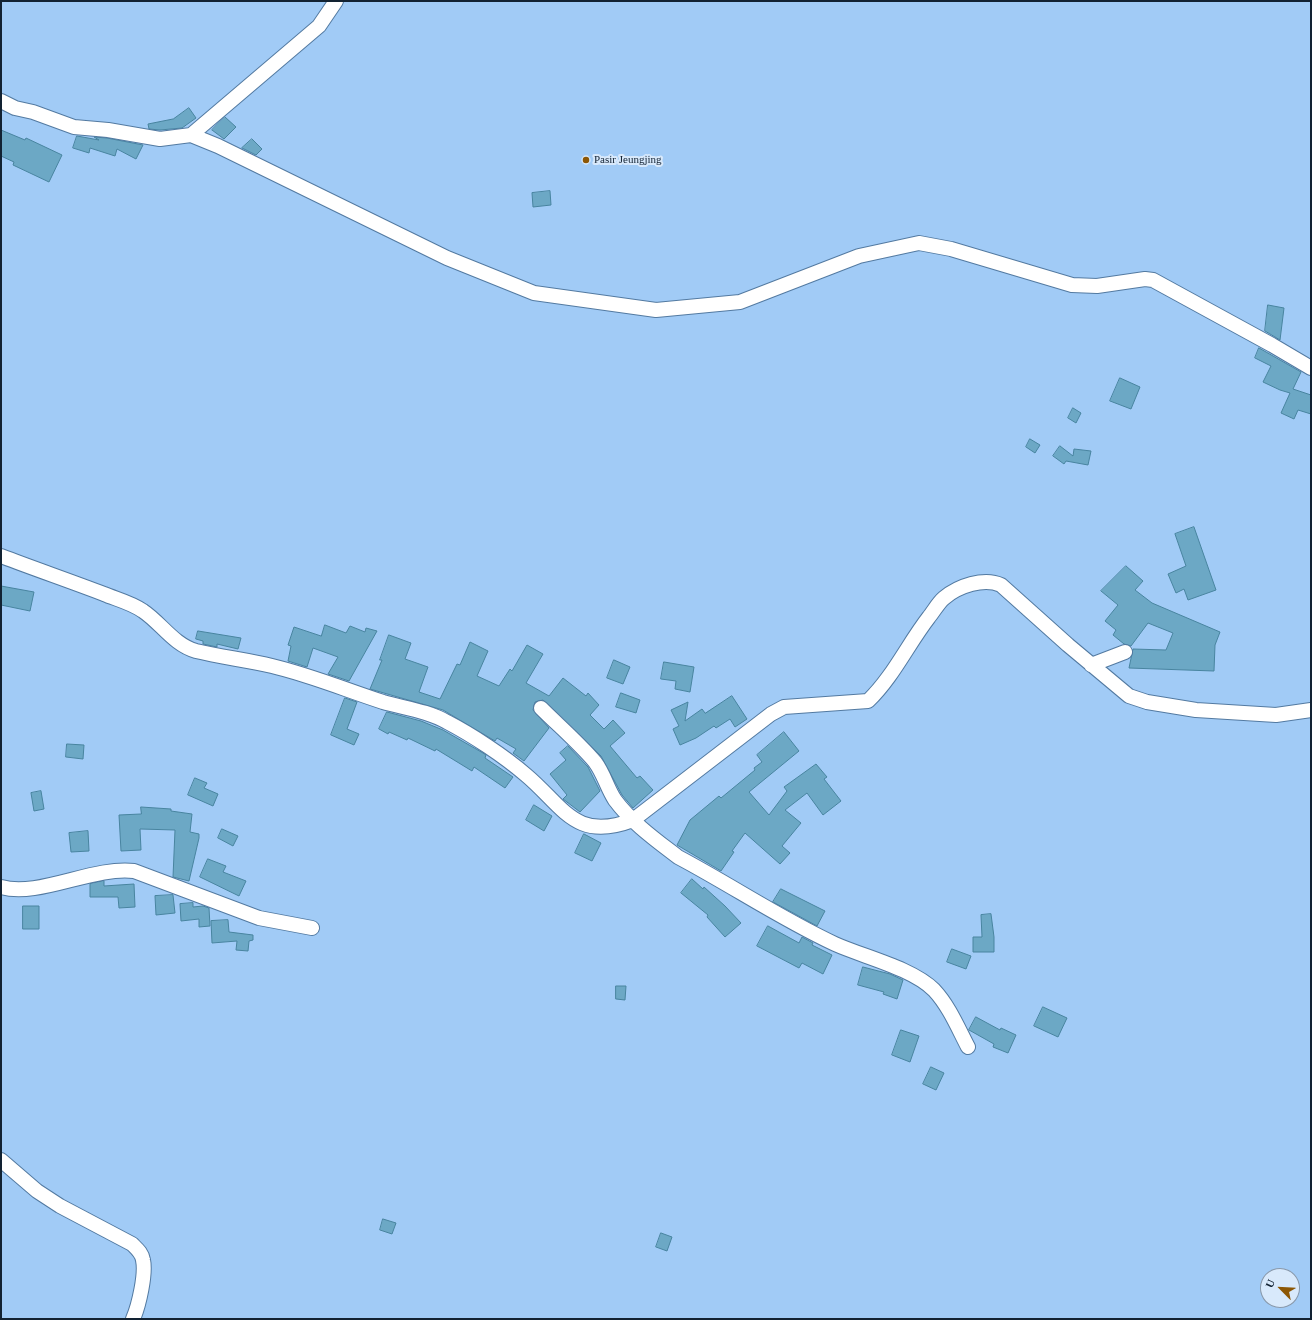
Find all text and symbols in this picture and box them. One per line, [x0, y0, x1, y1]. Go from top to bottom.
place label: Pasir Jeungjing [594, 153, 662, 167]
marker: Pasir Jeungjing [581, 155, 591, 165]
north arrow [1260, 1268, 1300, 1308]
text: U [1263, 1277, 1277, 1290]

